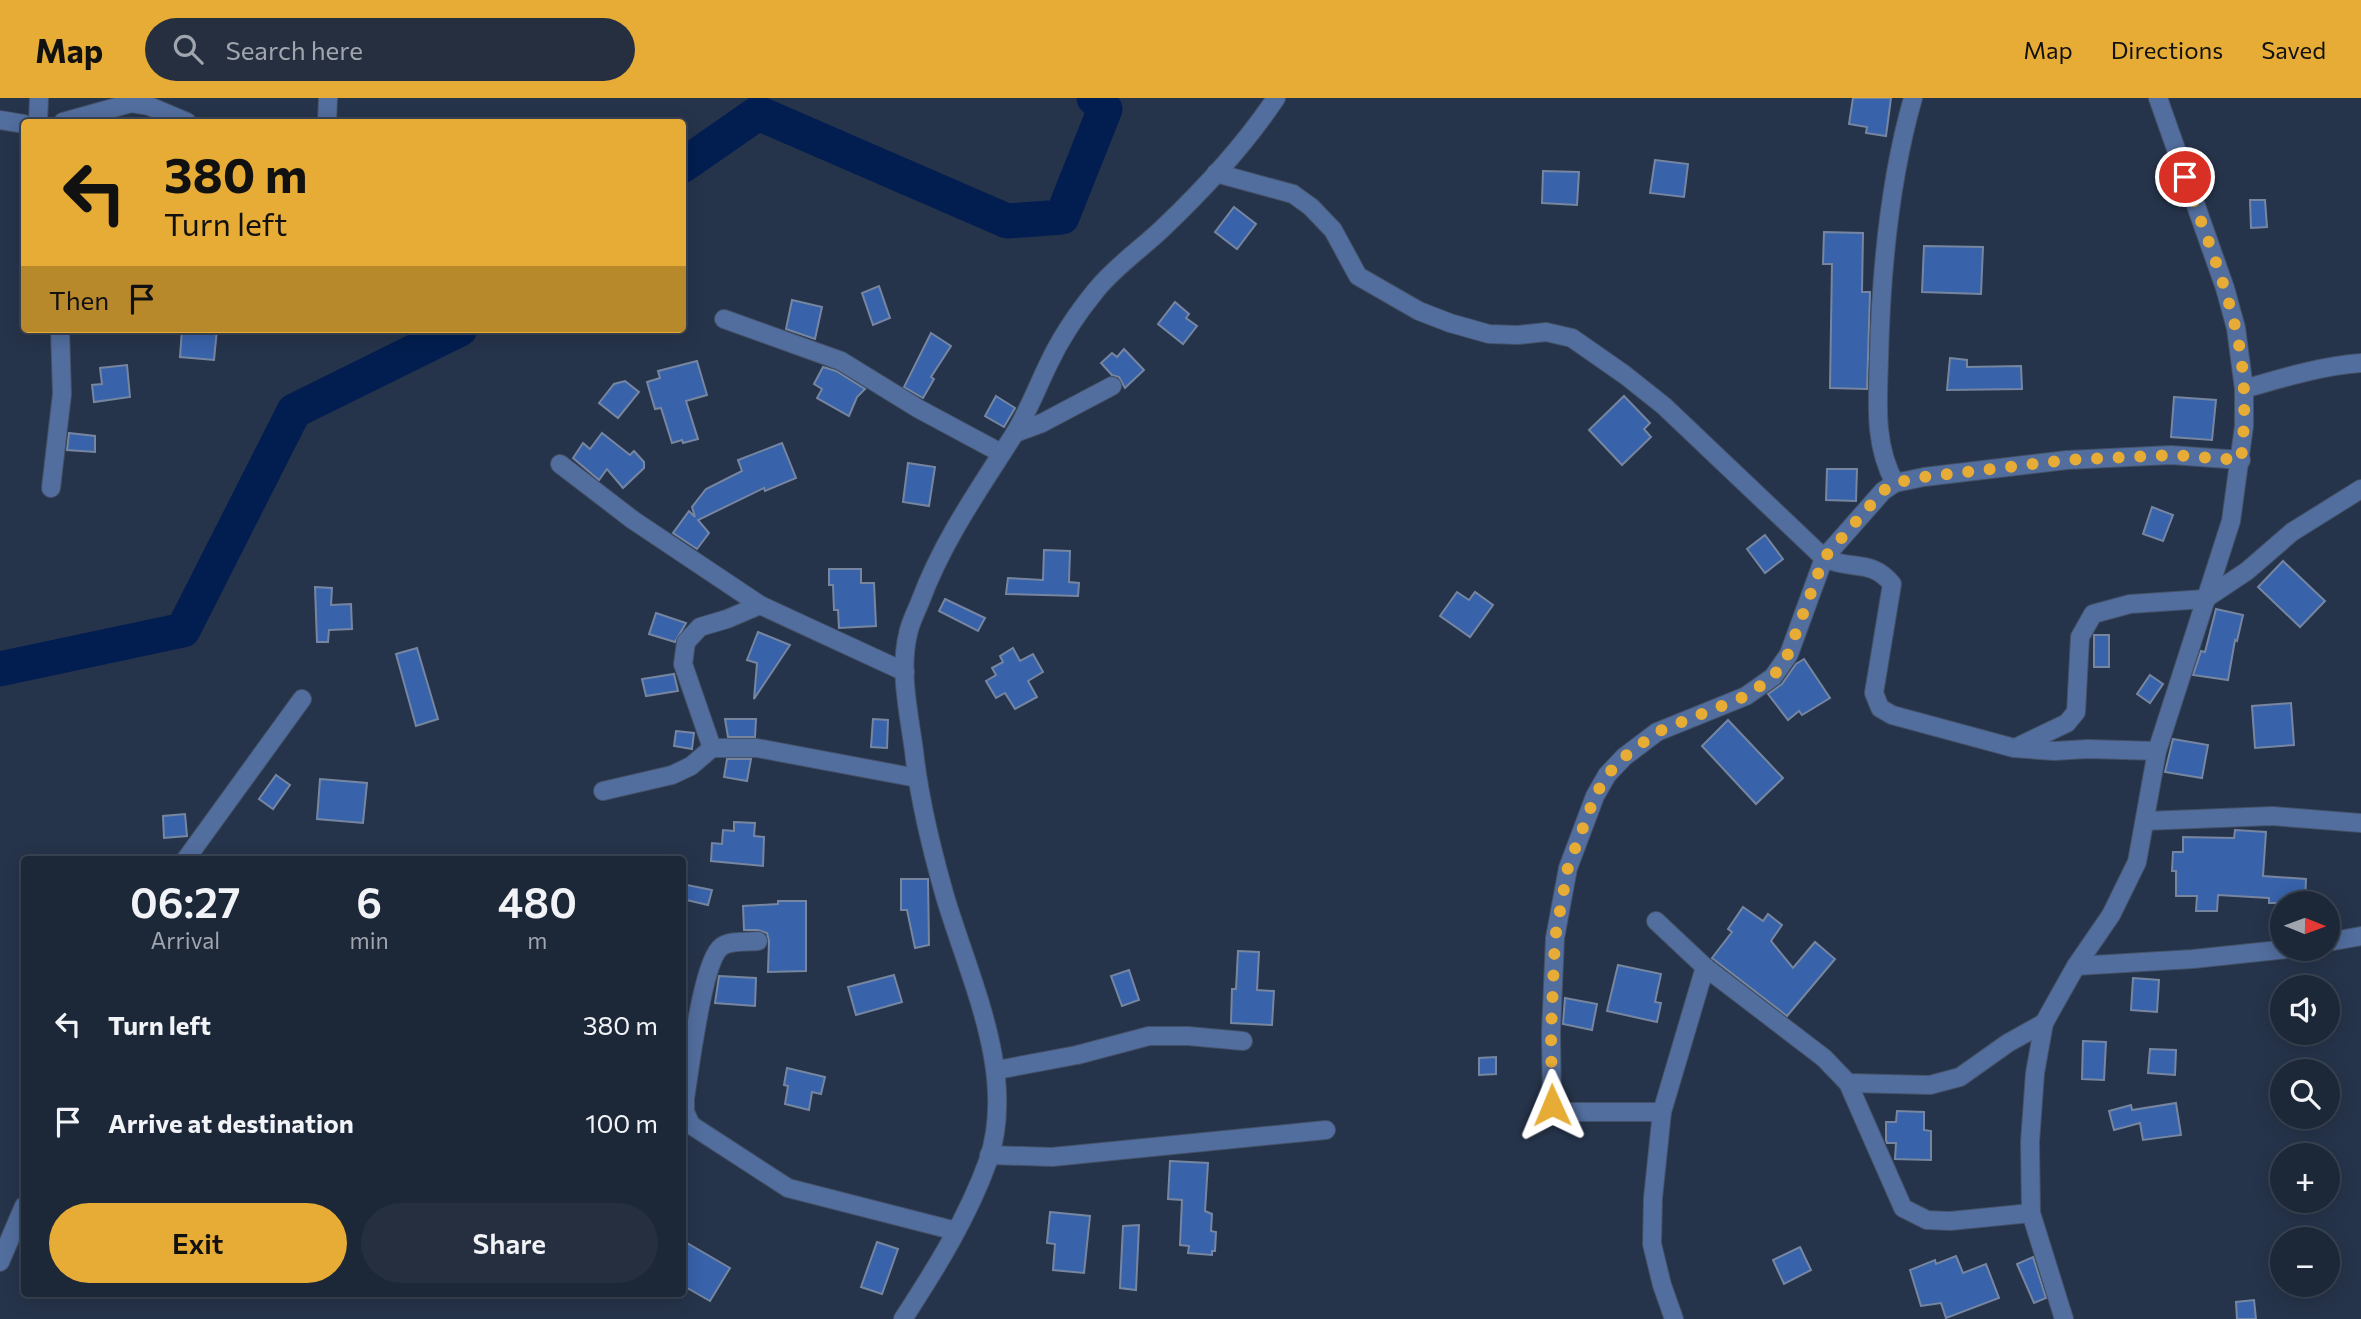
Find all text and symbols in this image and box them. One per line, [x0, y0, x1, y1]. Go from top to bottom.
search box [145, 18, 635, 81]
text: Map [35, 29, 103, 70]
icon: search [169, 30, 207, 68]
text: Search here [225, 34, 363, 65]
text: Map [2023, 35, 2073, 64]
text: Directions [2111, 35, 2223, 64]
text: Saved [2261, 35, 2326, 64]
text: 380 m [164, 143, 308, 203]
icon: left [49, 147, 140, 238]
pin [2155, 147, 2215, 207]
icon: arrive [2166, 158, 2204, 196]
text: Turn left [164, 203, 288, 243]
icon: arrive [123, 280, 161, 318]
text: Then [49, 284, 109, 315]
text: 06:27 [130, 875, 241, 927]
text: 6 [356, 875, 382, 927]
text: 480 [498, 875, 577, 927]
north arrow [2270, 891, 2340, 961]
map controls [2270, 891, 2340, 1297]
text: Arrival [150, 926, 220, 954]
text: min [350, 926, 389, 954]
text: m [527, 926, 547, 954]
button: sound [2270, 975, 2340, 1045]
icon: left [49, 1005, 87, 1043]
text: Turn left [108, 1009, 211, 1040]
text: 380 m [583, 1009, 658, 1040]
button: search [2270, 1059, 2340, 1129]
position arrow [1515, 1068, 1589, 1142]
icon: arrive [49, 1103, 87, 1141]
text: Arrive at destination [108, 1107, 354, 1138]
text: 100 m [585, 1107, 658, 1138]
button: + [2270, 1143, 2340, 1213]
button: Exit [49, 1203, 347, 1283]
button: Share [361, 1203, 658, 1283]
button: − [2270, 1227, 2340, 1297]

